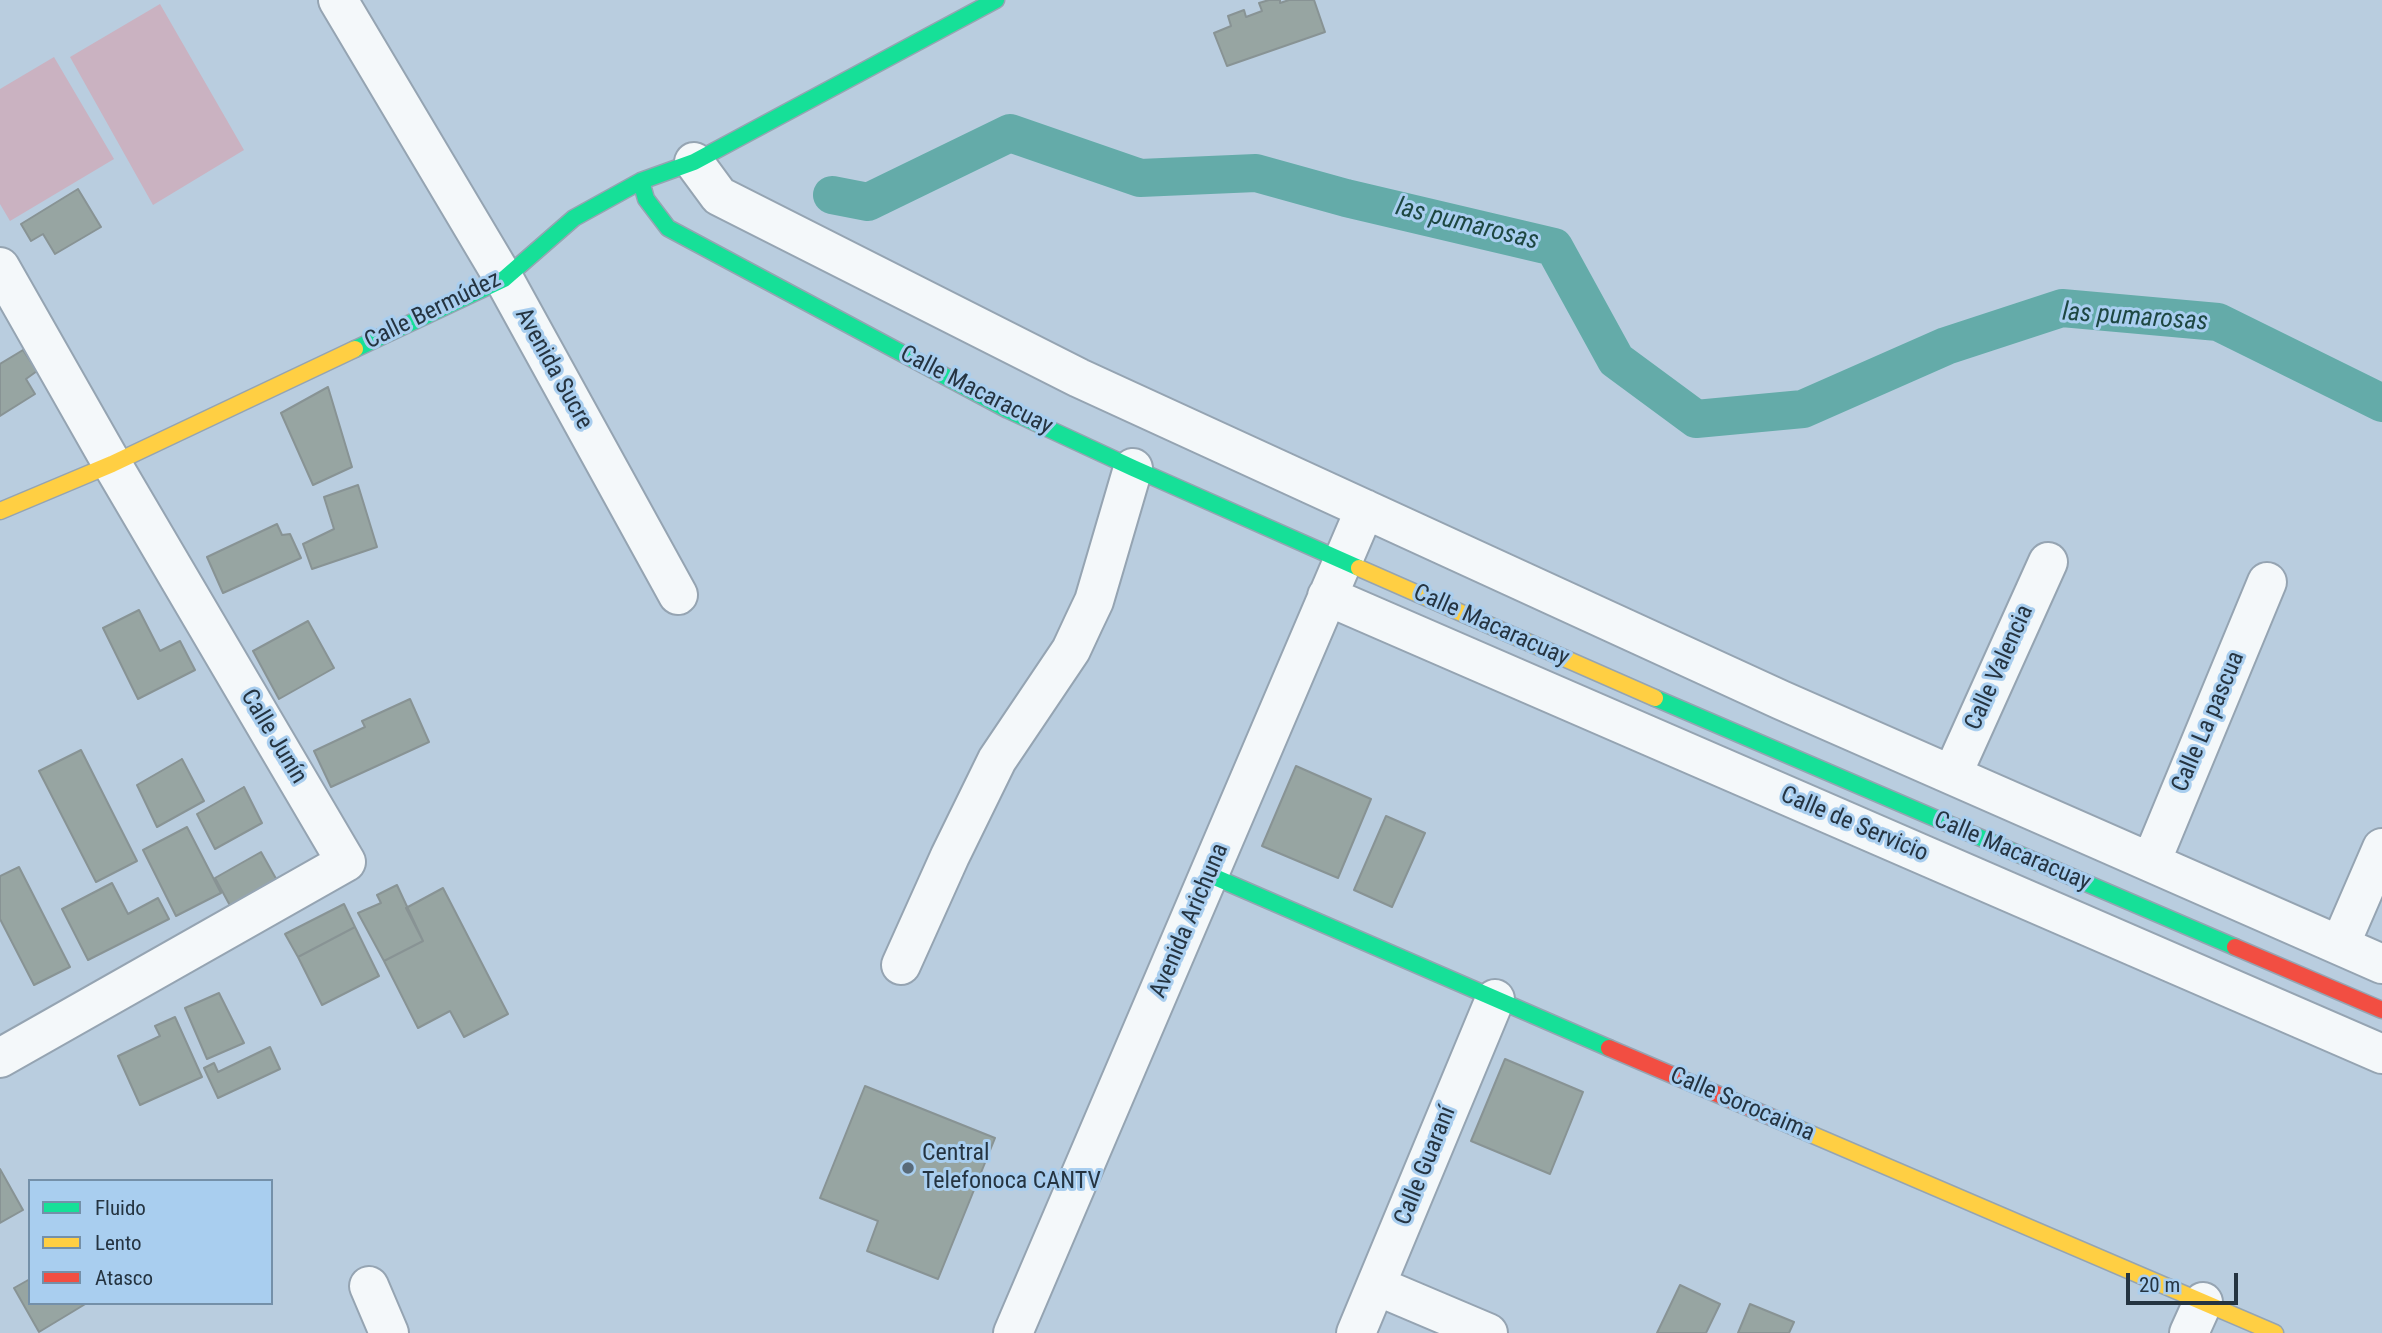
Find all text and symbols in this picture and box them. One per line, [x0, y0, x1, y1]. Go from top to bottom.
water label: las pumarosas [1392, 192, 1542, 258]
street label: Calle Bermúdez [360, 266, 506, 356]
water label: las pumarosas [2061, 297, 2209, 339]
street label: Avenida Sucre [508, 303, 598, 435]
street label: Calle Macaracuay [895, 340, 1057, 442]
street label: Calle Macaracuay [1409, 579, 1573, 673]
street label: Calle Valencia [1960, 601, 2040, 735]
street label: Calle La pascua [2166, 647, 2252, 797]
street label: Calle Junín [234, 685, 312, 789]
street label: Calle de Servicio [1776, 781, 1932, 869]
street label: Calle Macaracuay [1929, 806, 2095, 898]
street label: Avenida Arichuna [1145, 840, 1235, 1002]
street label: Calle Sorocaima [1665, 1062, 1819, 1148]
street label: Calle Guaraní [1389, 1102, 1463, 1230]
place label: Central Telefonoca CANTV [922, 1140, 1101, 1196]
marker: Central Telefonoca CANTV [900, 1160, 916, 1176]
legend [28, 1179, 273, 1305]
text: Fluido [95, 1196, 146, 1220]
text: Lento [95, 1231, 142, 1255]
scale bar [2130, 1260, 2242, 1304]
text: Atasco [95, 1266, 153, 1290]
text: 20 m [2139, 1273, 2180, 1297]

